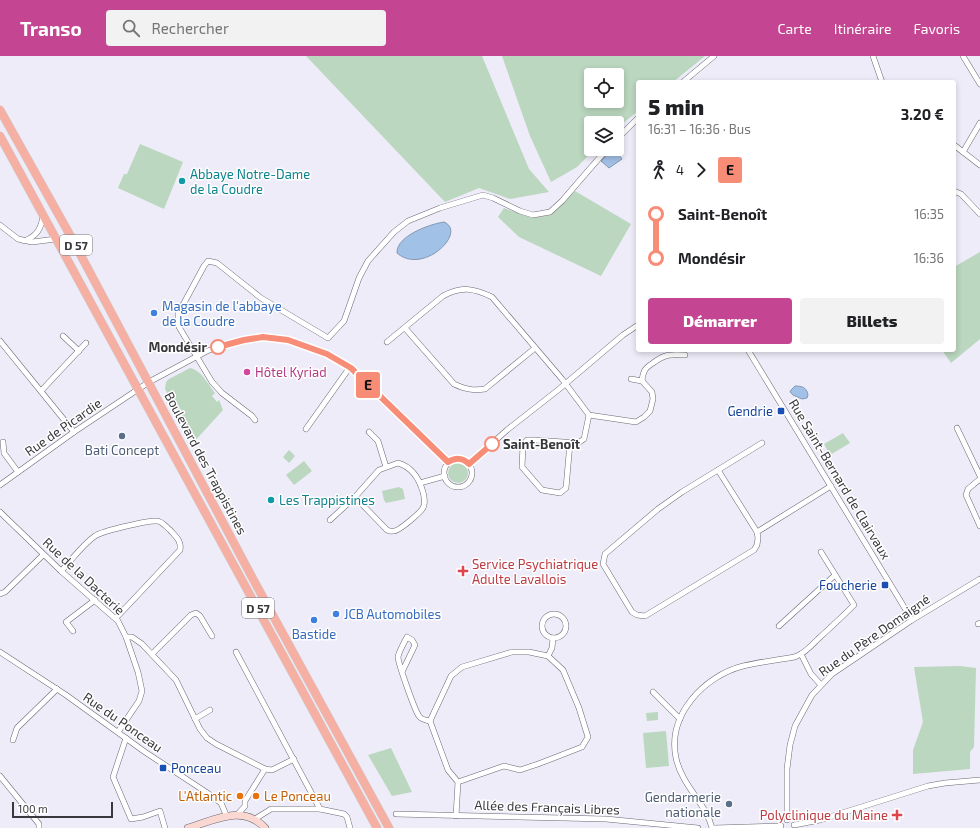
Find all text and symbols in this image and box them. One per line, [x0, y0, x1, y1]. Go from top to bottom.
search box [106, 10, 386, 46]
text: Transo [20, 17, 82, 40]
icon: search [120, 17, 142, 39]
text: Rechercher [152, 19, 229, 37]
text: Carte [778, 20, 812, 37]
text: Itinéraire [834, 20, 892, 37]
text: Favoris [914, 20, 960, 37]
map controls [584, 68, 624, 156]
button: locate [584, 68, 624, 108]
text: 5 min [648, 93, 704, 119]
text: 3.20 € [901, 105, 944, 123]
button: layers [584, 116, 624, 156]
text: 16:31 – 16:36 · Bus [648, 121, 751, 137]
icon: walk [648, 159, 670, 181]
icon: forward [690, 159, 712, 181]
text: E [726, 161, 734, 178]
text: 4 [676, 162, 684, 178]
place label: Abbaye Notre-Dame de la Coudre [190, 166, 310, 197]
marker: Abbaye Notre-Dame de la Coudre [177, 176, 187, 186]
text: Saint-Benoît [678, 205, 767, 223]
text: 16:35 [914, 206, 944, 222]
road number: D 57 [60, 235, 92, 255]
text: Mondésir [678, 249, 746, 267]
text: 16:36 [914, 250, 944, 266]
place label: Magasin de l'abbaye de la Coudre [162, 298, 282, 329]
button: Démarrer [648, 298, 792, 344]
button: Billets [800, 298, 944, 344]
marker: Magasin de l'abbaye de la Coudre [149, 308, 159, 318]
place label: Mondésir [148, 339, 207, 355]
marker: Mondésir [210, 339, 226, 355]
place label: Hôtel Kyriad [255, 364, 327, 380]
marker: Hôtel Kyriad [242, 367, 252, 377]
line badge: E [355, 372, 381, 398]
text: E [364, 376, 372, 393]
street label: Boulevard des Trappistines [161, 389, 251, 537]
street label: Rue de Picardie [22, 395, 104, 459]
street label: Rue Saint-Bernard de Clairvaux [786, 396, 894, 562]
place label: Gendrie [727, 403, 773, 419]
marker: Gendrie [776, 406, 786, 416]
marker: Bati Concept [117, 431, 127, 441]
marker: Saint-Benoît [484, 436, 500, 452]
place label: Saint-Benoît [503, 436, 581, 452]
place label: Bati Concept [85, 442, 159, 458]
place label: Les Trappistines [279, 492, 375, 508]
marker: Les Trappistines [266, 495, 276, 505]
street label: Rue de la Dacterie [40, 534, 128, 618]
place label: Service Psychiatrique Adulte Lavallois [472, 556, 598, 587]
marker: Service Psychiatrique Adulte Lavallois [457, 565, 469, 577]
place label: Foucherie [819, 577, 877, 593]
marker: Foucherie [880, 580, 890, 590]
street label: Rue du Père Domaigné [815, 591, 933, 679]
road number: D 57 [242, 598, 274, 618]
place label: JCB Automobiles [344, 606, 441, 622]
marker: JCB Automobiles [331, 609, 341, 619]
marker: Bastide [309, 615, 319, 625]
place label: Bastide [292, 626, 336, 642]
street label: Rue du Ponceau [80, 689, 166, 755]
place label: Ponceau [171, 760, 221, 776]
marker: Ponceau [158, 763, 168, 773]
place label: L'Atlantic [178, 788, 232, 804]
place label: Le Ponceau [264, 788, 331, 804]
place label: Gendarmerie nationale [645, 789, 721, 820]
marker: L'Atlantic [235, 791, 245, 801]
marker: Le Ponceau [251, 791, 261, 801]
street label: Allée des Français Libres [474, 796, 620, 819]
marker: Gendarmerie nationale [724, 799, 734, 809]
scale bar [12, 800, 113, 819]
text: 100 m [18, 802, 48, 815]
place label: Polyclinique du Maine [760, 807, 888, 823]
marker: Polyclinique du Maine [891, 809, 903, 821]

